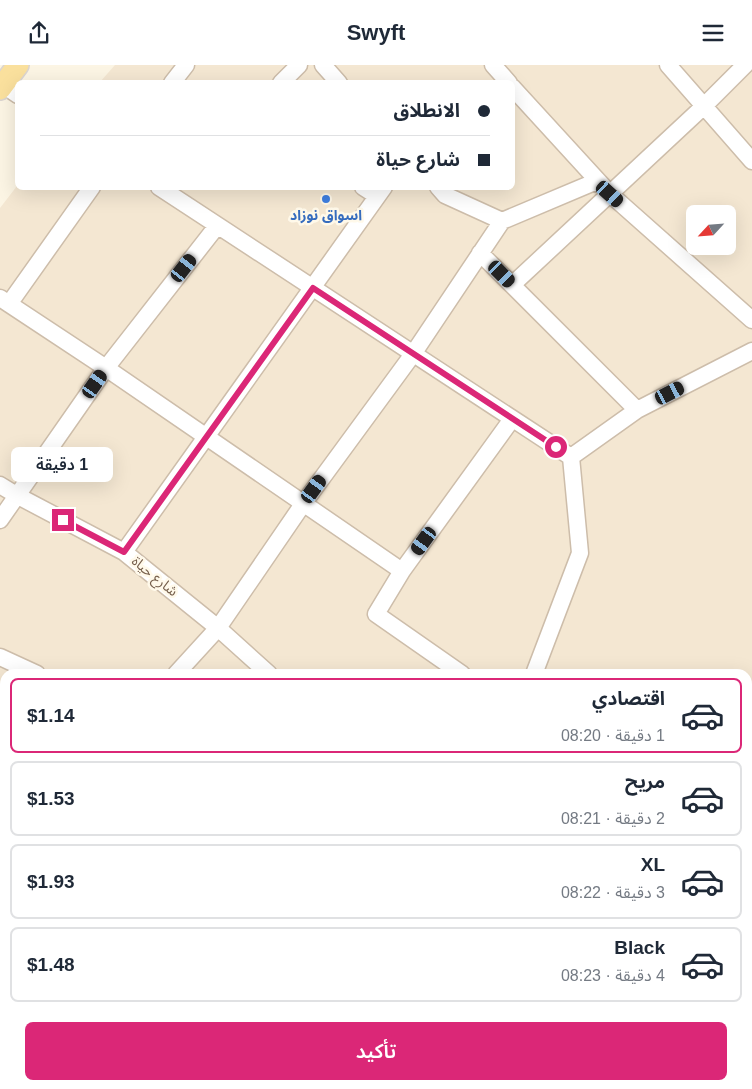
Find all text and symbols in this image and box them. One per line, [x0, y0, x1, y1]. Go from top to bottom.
icon: share [25, 19, 53, 47]
icon: menu [699, 19, 727, 47]
text: Swyft [347, 20, 405, 45]
text: الانطلاق [394, 100, 460, 121]
text: شارع حياة [376, 149, 460, 170]
car [593, 178, 626, 210]
marker: اسواق نوزاد [320, 193, 332, 205]
north arrow [686, 205, 736, 255]
map controls [686, 205, 736, 255]
place label: اسواق نوزاد [290, 207, 362, 224]
car [168, 252, 199, 284]
car [486, 258, 517, 290]
car [80, 367, 109, 401]
car [653, 380, 686, 406]
route start [545, 436, 567, 458]
callout: 1 دقيقة [12, 447, 114, 483]
text: 1 دقيقة [36, 456, 88, 473]
car [299, 472, 328, 506]
route end [52, 509, 74, 531]
car [409, 524, 438, 558]
street label: شارع حياة [127, 553, 181, 602]
text: اقتصادي [592, 688, 665, 709]
icon: car [680, 693, 725, 738]
text: $1.14 [27, 705, 75, 726]
text: 1 دقيقة · 08:20 [561, 727, 665, 744]
text: مريح [625, 771, 665, 792]
icon: car [680, 776, 725, 821]
text: $1.53 [27, 788, 75, 809]
text: 2 دقيقة · 08:21 [561, 810, 665, 827]
text: XL [641, 854, 665, 875]
icon: car [680, 859, 725, 904]
text: $1.93 [27, 871, 75, 892]
text: 3 دقيقة · 08:22 [561, 884, 665, 901]
text: Black [614, 937, 665, 958]
icon: car [680, 942, 725, 987]
text: $1.48 [27, 954, 75, 975]
text: 4 دقيقة · 08:23 [561, 967, 665, 984]
button: تأكيد [25, 1022, 727, 1080]

